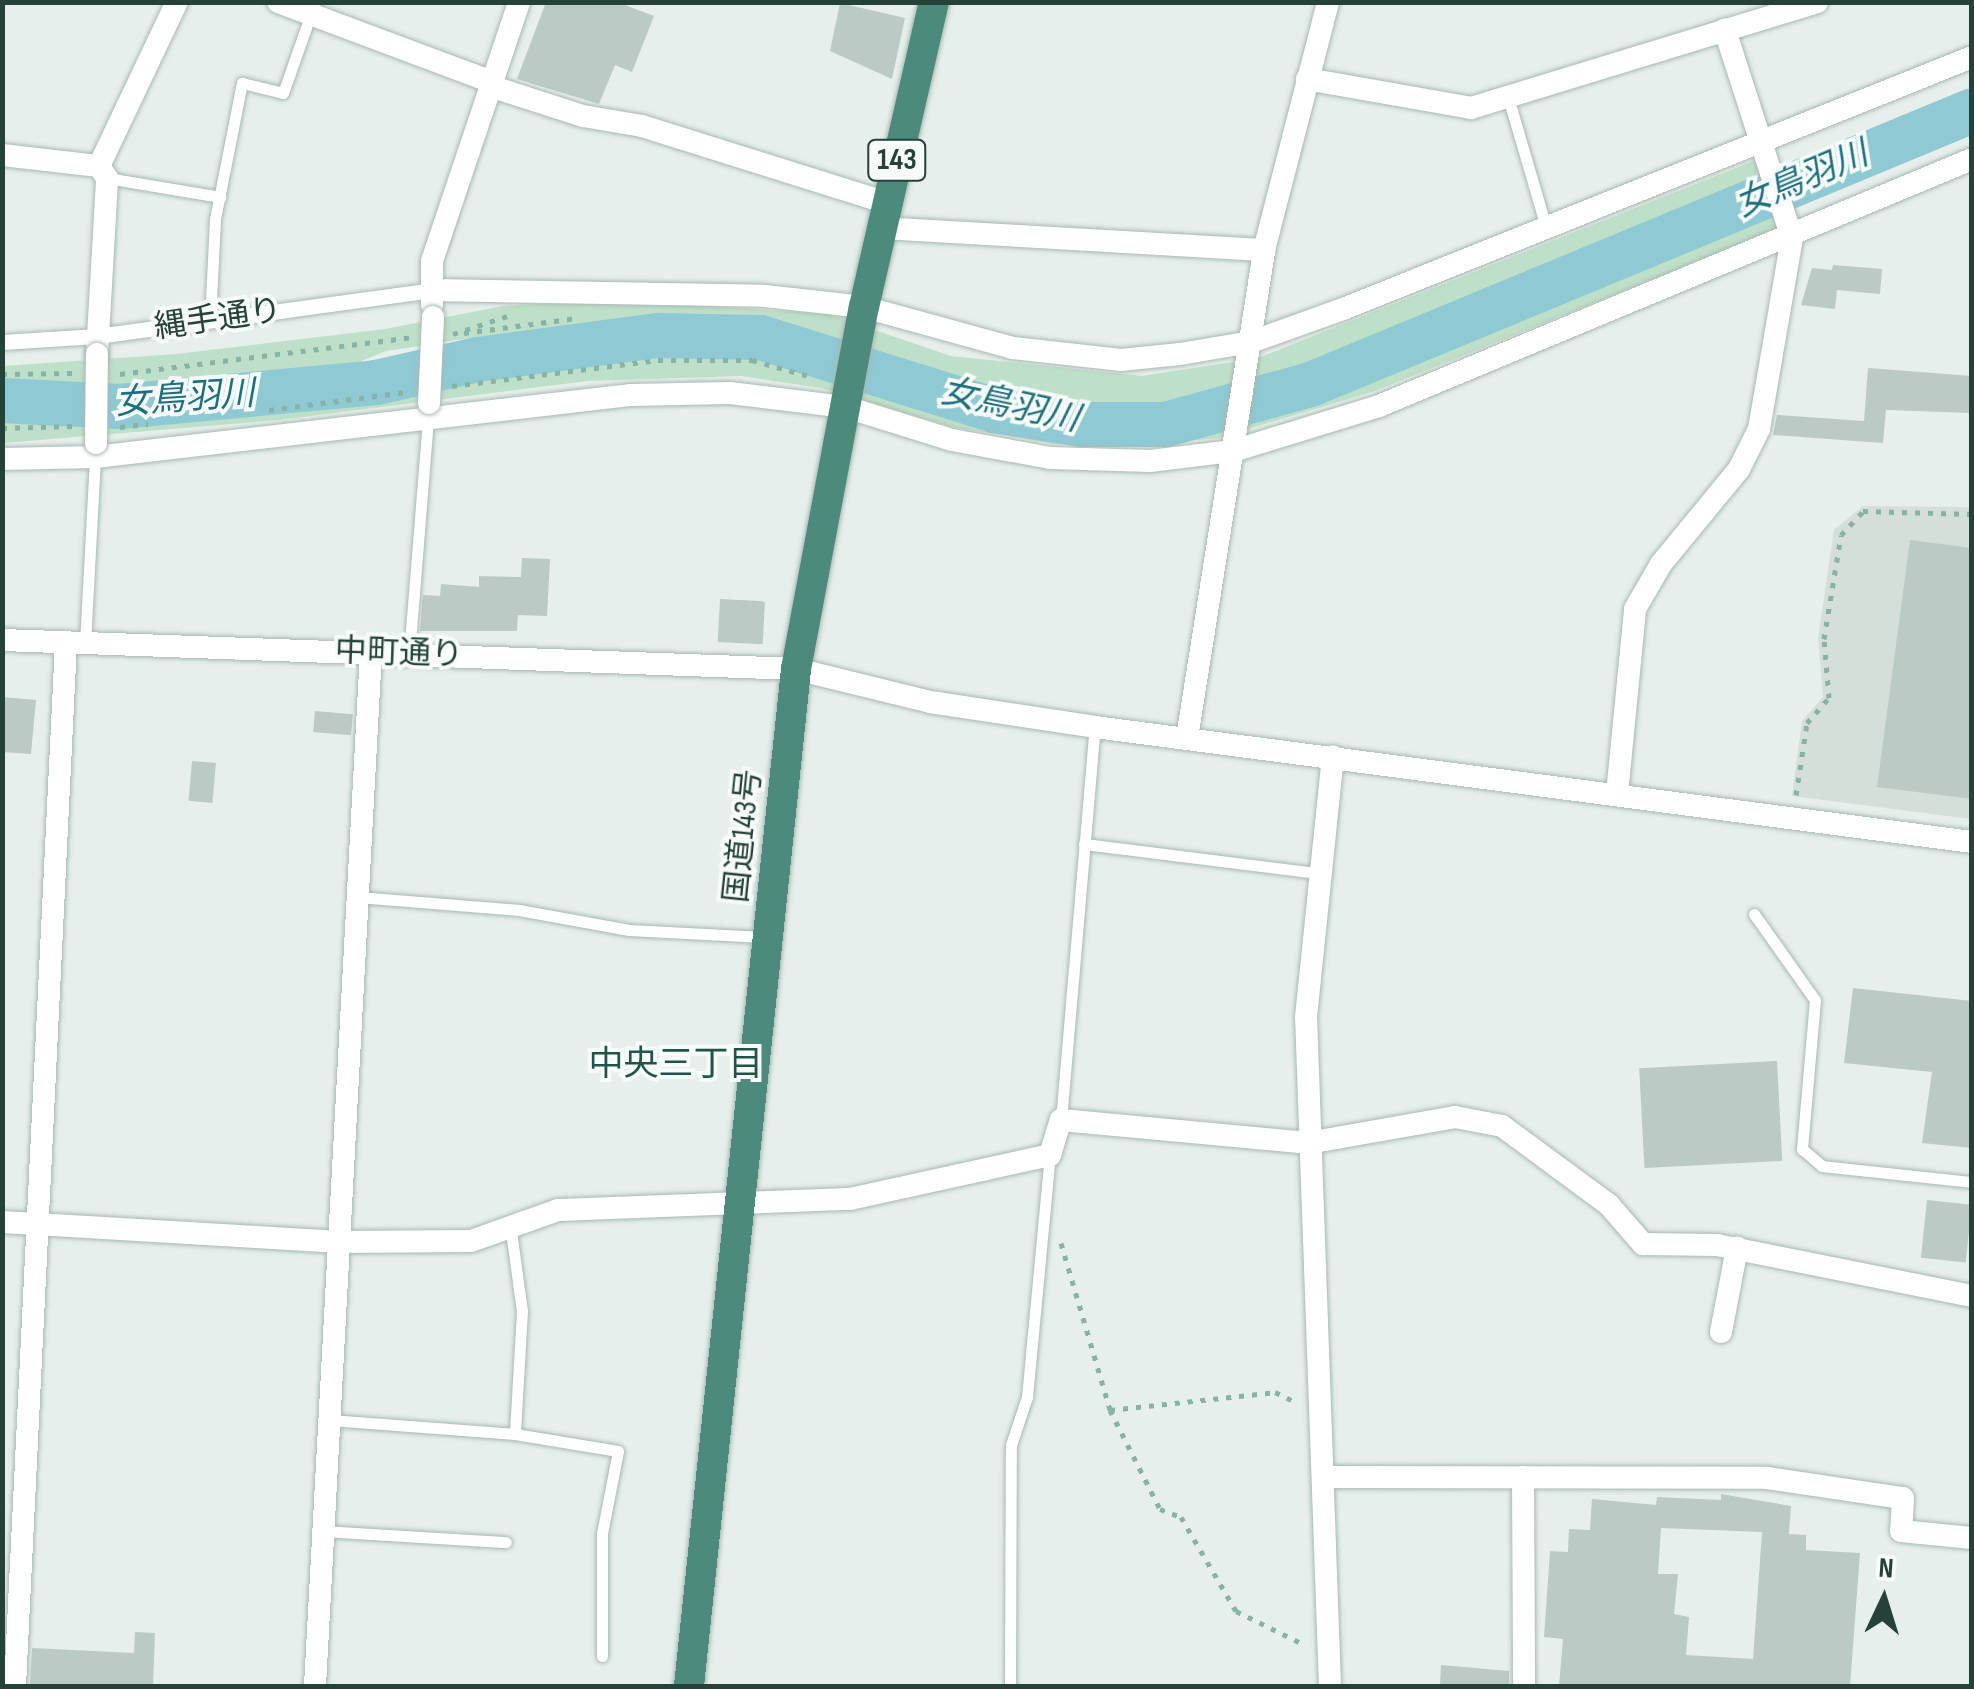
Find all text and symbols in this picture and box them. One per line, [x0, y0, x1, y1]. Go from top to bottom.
water label: 女鳥羽川 [1729, 133, 1875, 227]
road number: 143 [867, 135, 927, 185]
street label: 縄手通り [152, 292, 284, 348]
water label: 女鳥羽川 [937, 371, 1083, 441]
water label: 女鳥羽川 [114, 373, 256, 425]
street label: 中町通り [334, 633, 464, 675]
street label: 国道143号 [718, 767, 770, 905]
district label: 中央三丁目 [589, 1044, 763, 1086]
north arrow [1834, 1549, 1934, 1649]
text: N [1878, 1552, 1895, 1586]

